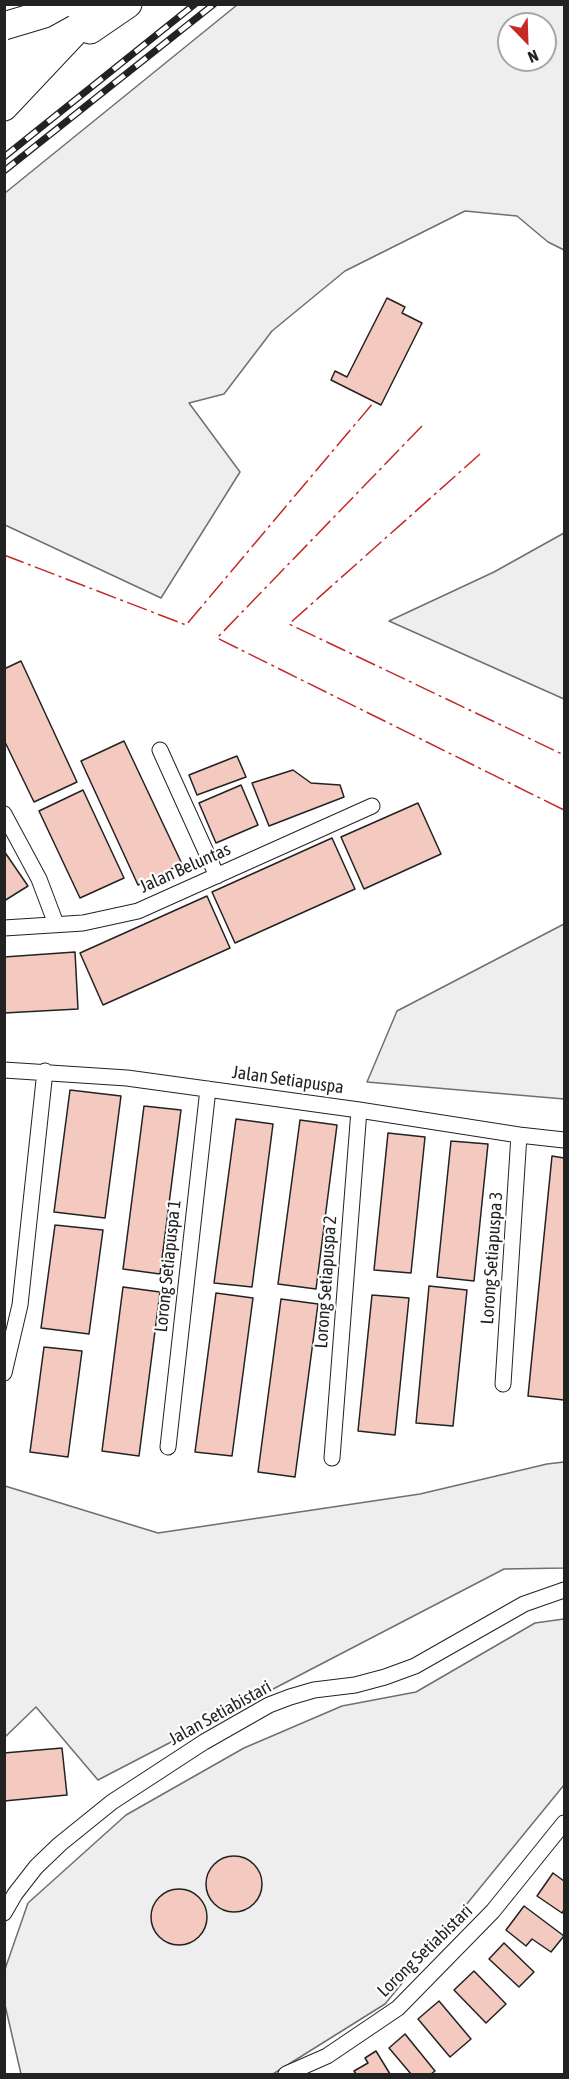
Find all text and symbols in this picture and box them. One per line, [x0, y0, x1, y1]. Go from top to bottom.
north arrow [497, 12, 557, 72]
text: N [525, 47, 541, 67]
street label: Jalan Beluntas [136, 838, 234, 898]
street label: Jalan Setiapuspa [231, 1061, 345, 1099]
street label: Lorong Setiapuspa 3 [477, 1191, 507, 1325]
street label: Lorong Setiapuspa 1 [150, 1199, 186, 1333]
street label: Lorong Setiapuspa 2 [311, 1215, 341, 1349]
street label: Jalan Setiabistari [165, 1676, 275, 1750]
street label: Lorong Setiabistari [373, 1900, 477, 2002]

